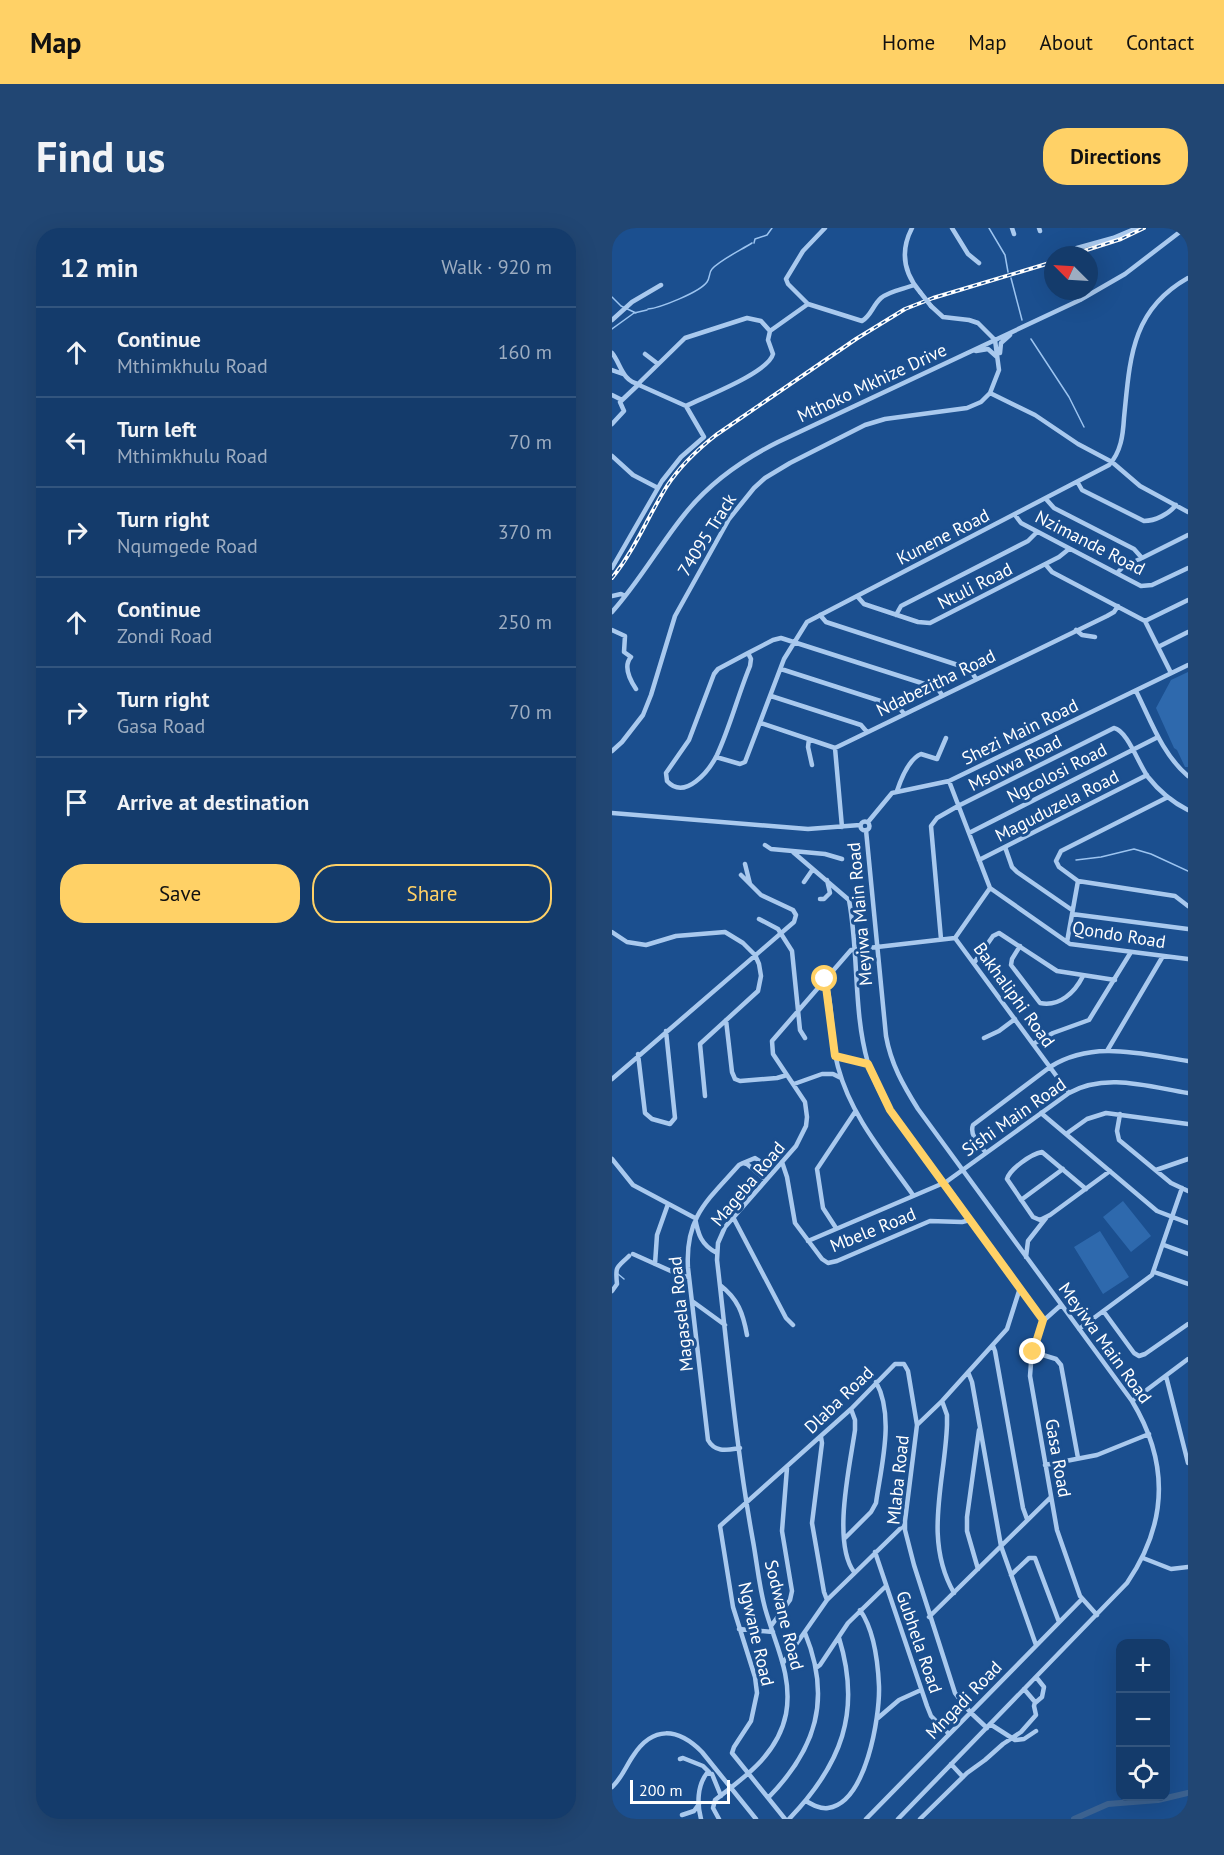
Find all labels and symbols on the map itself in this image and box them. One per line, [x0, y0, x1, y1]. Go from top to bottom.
north arrow [1044, 246, 1098, 300]
street label: Mthoko Mkhize Drive [793, 338, 950, 427]
street label: 74095 Track [672, 489, 741, 580]
street label: Kunene Road [893, 503, 993, 570]
street label: Nzimande Road [1031, 505, 1149, 580]
street label: Ntuli Road [934, 557, 1016, 614]
street label: Ndabezitha Road [872, 644, 999, 721]
street label: Shezi Main Road [958, 693, 1082, 770]
street label: Msolwa Road [964, 729, 1065, 796]
street label: Ngcolosi Road [1003, 737, 1111, 808]
street label: Maguduzela Road [991, 764, 1123, 847]
street label: Meyiwa Main Road [842, 841, 877, 987]
street label: Qondo Road [1071, 916, 1167, 953]
street label: Bakhaliphi Road [969, 938, 1060, 1052]
route start [811, 965, 837, 991]
street label: Sishi Main Road [957, 1072, 1070, 1161]
street label: Mageba Road [706, 1137, 790, 1231]
street label: Mbele Road [827, 1202, 919, 1257]
street label: Magasela Road [663, 1255, 698, 1373]
street label: Meyiwa Main Road [1054, 1278, 1157, 1408]
route end [1019, 1338, 1045, 1364]
street label: Dlaba Road [799, 1361, 878, 1438]
street label: Gasa Road [1040, 1417, 1077, 1499]
street label: Mlaba Road [881, 1434, 914, 1526]
street label: Sodwane Road [760, 1557, 809, 1672]
street label: Ngwane Road [733, 1580, 780, 1688]
street label: Gubhela Road [891, 1588, 948, 1696]
street label: Mngadi Road [921, 1656, 1007, 1744]
scale bar [630, 1777, 730, 1804]

